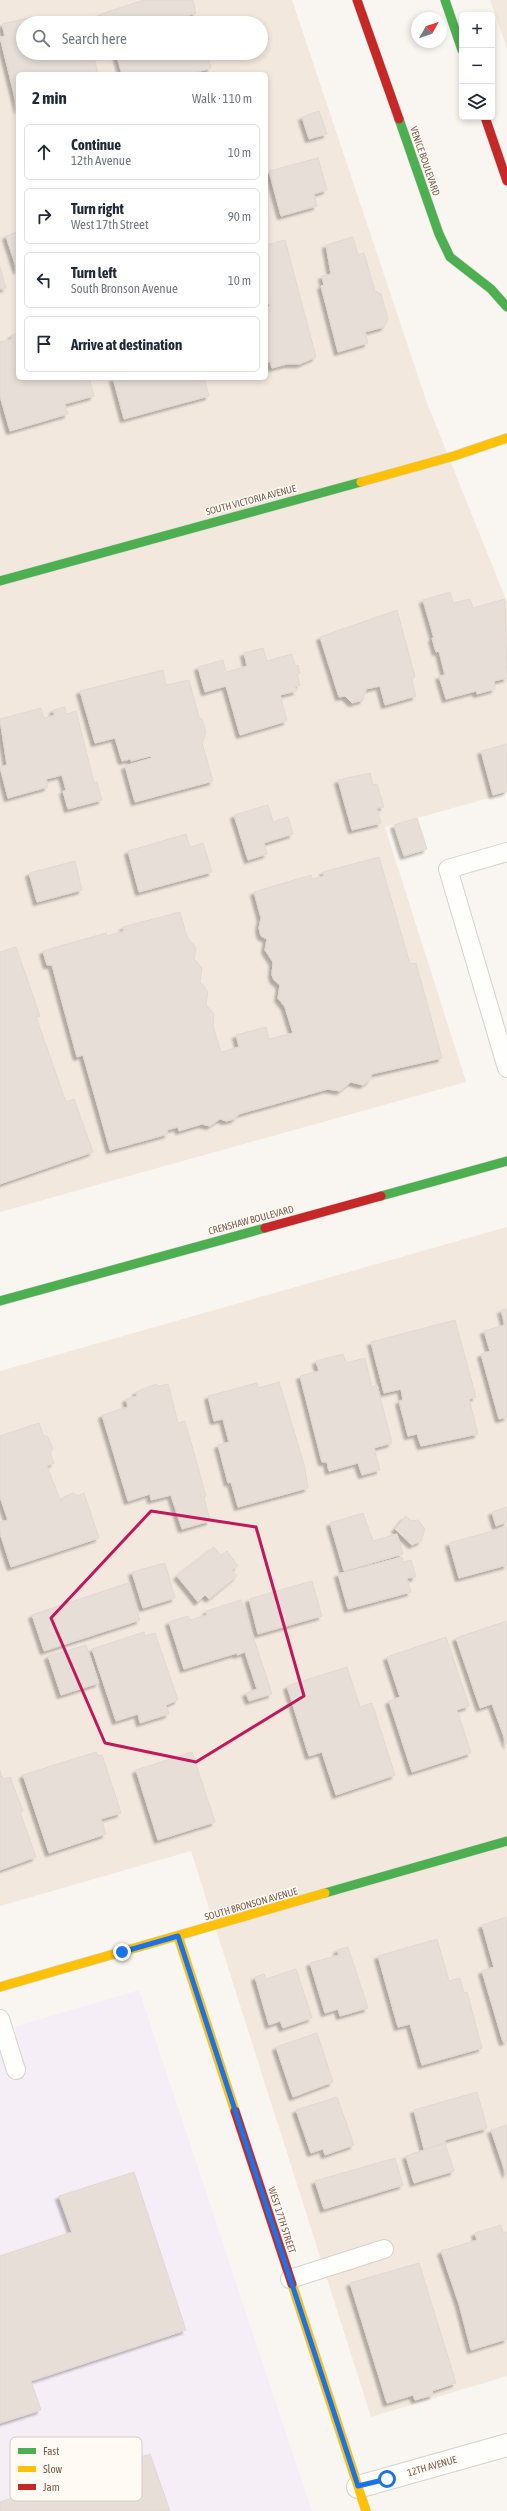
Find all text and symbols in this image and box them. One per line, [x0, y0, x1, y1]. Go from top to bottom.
north arrow [411, 12, 447, 48]
map controls [459, 12, 495, 120]
button: + [459, 12, 495, 48]
search box [16, 16, 268, 60]
icon: search [30, 27, 52, 49]
text: Search here [62, 30, 127, 47]
button: − [459, 48, 495, 84]
button: layers [459, 84, 495, 120]
text: 2 min [32, 88, 67, 108]
text: Walk · 110 m [192, 91, 252, 106]
street label: VENICE BOULEVARD [408, 125, 442, 197]
text: Continue [71, 136, 121, 153]
icon: ahead [33, 141, 55, 163]
text: 10 m [228, 145, 251, 160]
text: 12th Avenue [71, 153, 131, 168]
text: Turn right [71, 200, 124, 217]
icon: right [33, 205, 55, 227]
text: 90 m [228, 209, 251, 224]
text: West 17th Street [71, 217, 149, 232]
text: Turn left [71, 264, 117, 281]
icon: left [33, 269, 55, 291]
text: 10 m [228, 273, 251, 288]
text: South Bronson Avenue [71, 281, 178, 296]
icon: arrive [33, 333, 55, 355]
text: Arrive at destination [71, 336, 182, 353]
street label: SOUTH VICTORIA AVENUE [205, 482, 298, 517]
street label: CRENSHAW BOULEVARD [207, 1203, 295, 1237]
street label: SOUTH BRONSON AVENUE [203, 1885, 299, 1923]
route end [113, 1943, 131, 1961]
street label: WEST 17TH STREET [266, 2186, 298, 2255]
legend [10, 2437, 142, 2501]
text: Fast [43, 2445, 59, 2457]
street label: 12TH AVENUE [406, 2453, 459, 2478]
text: Slow [43, 2463, 62, 2475]
route start [378, 2470, 396, 2488]
text: Jam [43, 2481, 60, 2493]

